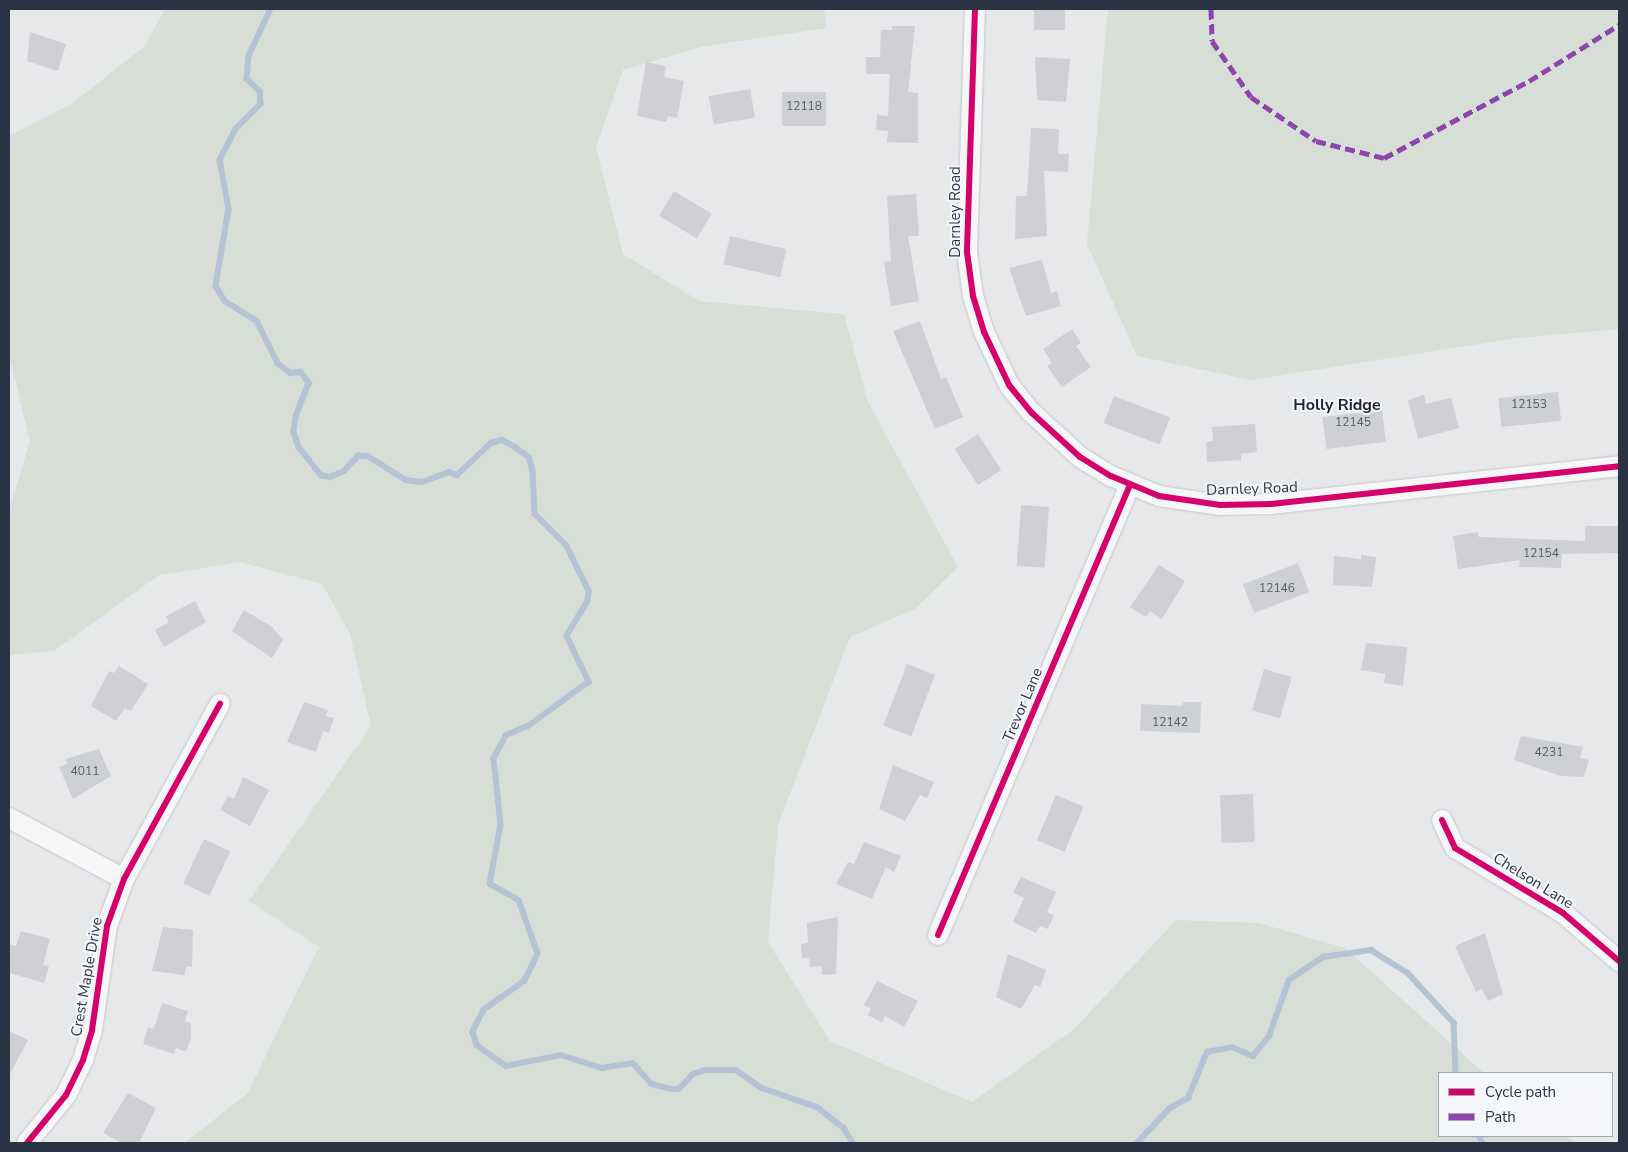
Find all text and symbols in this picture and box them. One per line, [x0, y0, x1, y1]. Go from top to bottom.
house number: 12118 [786, 100, 822, 114]
street label: Darnley Road [947, 166, 965, 258]
district label: Holly Ridge [1293, 395, 1381, 415]
house number: 12153 [1511, 398, 1547, 412]
house number: 12145 [1335, 416, 1371, 430]
street label: Darnley Road [1206, 478, 1298, 500]
house number: 12154 [1523, 547, 1559, 561]
house number: 12146 [1259, 582, 1295, 596]
street label: Trevor Lane [999, 665, 1047, 745]
house number: 12142 [1152, 716, 1188, 730]
house number: 4231 [1535, 746, 1563, 760]
house number: 4011 [71, 765, 99, 779]
street label: Chelson Lane [1489, 849, 1577, 913]
street label: Crest Maple Drive [68, 916, 106, 1038]
legend [1438, 1072, 1613, 1137]
text: Cycle path [1485, 1082, 1556, 1102]
text: Path [1485, 1107, 1516, 1127]

